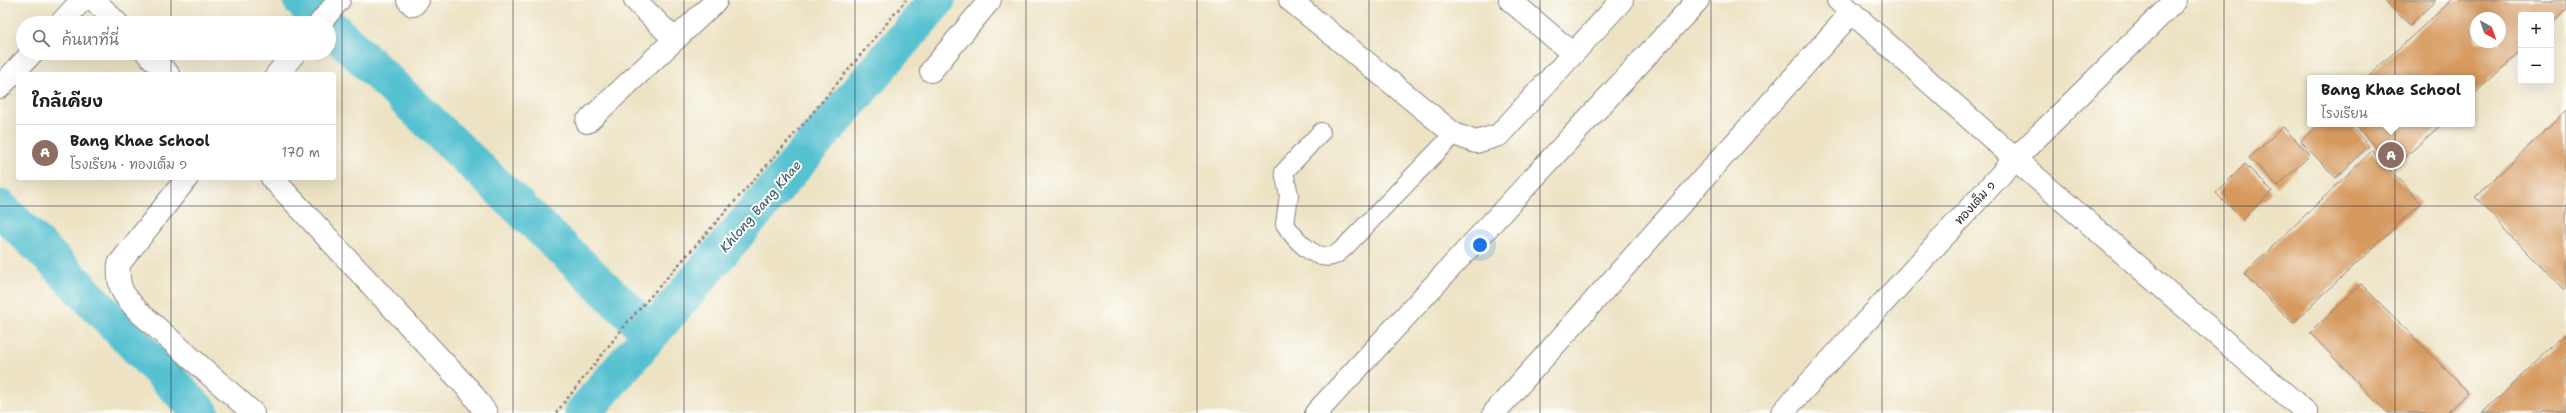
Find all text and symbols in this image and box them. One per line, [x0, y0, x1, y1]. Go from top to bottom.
north arrow [2470, 12, 2506, 48]
map controls [2518, 12, 2554, 84]
button: + [2518, 12, 2554, 48]
search box [16, 16, 336, 60]
icon: search [30, 27, 52, 49]
text: ค้นหาที่นี่ [62, 30, 119, 50]
button: − [2518, 48, 2554, 84]
popup [2307, 75, 2475, 127]
text: Bang Khae School [2321, 80, 2461, 100]
text: ใกล้เคียง [32, 90, 103, 112]
text: โรงเรียน [2321, 105, 2368, 122]
text: Bang Khae School [70, 131, 210, 151]
pin: A [2378, 140, 2404, 170]
text: A [40, 144, 50, 161]
text: 170 m [282, 144, 320, 161]
text: โรงเรียน · ทองเต็ม ๑ [70, 156, 187, 173]
water label: Khlong Bang Khae [716, 157, 805, 256]
street label: ทองเต็ม ๑ [1951, 178, 1999, 228]
your location [1470, 235, 1490, 255]

